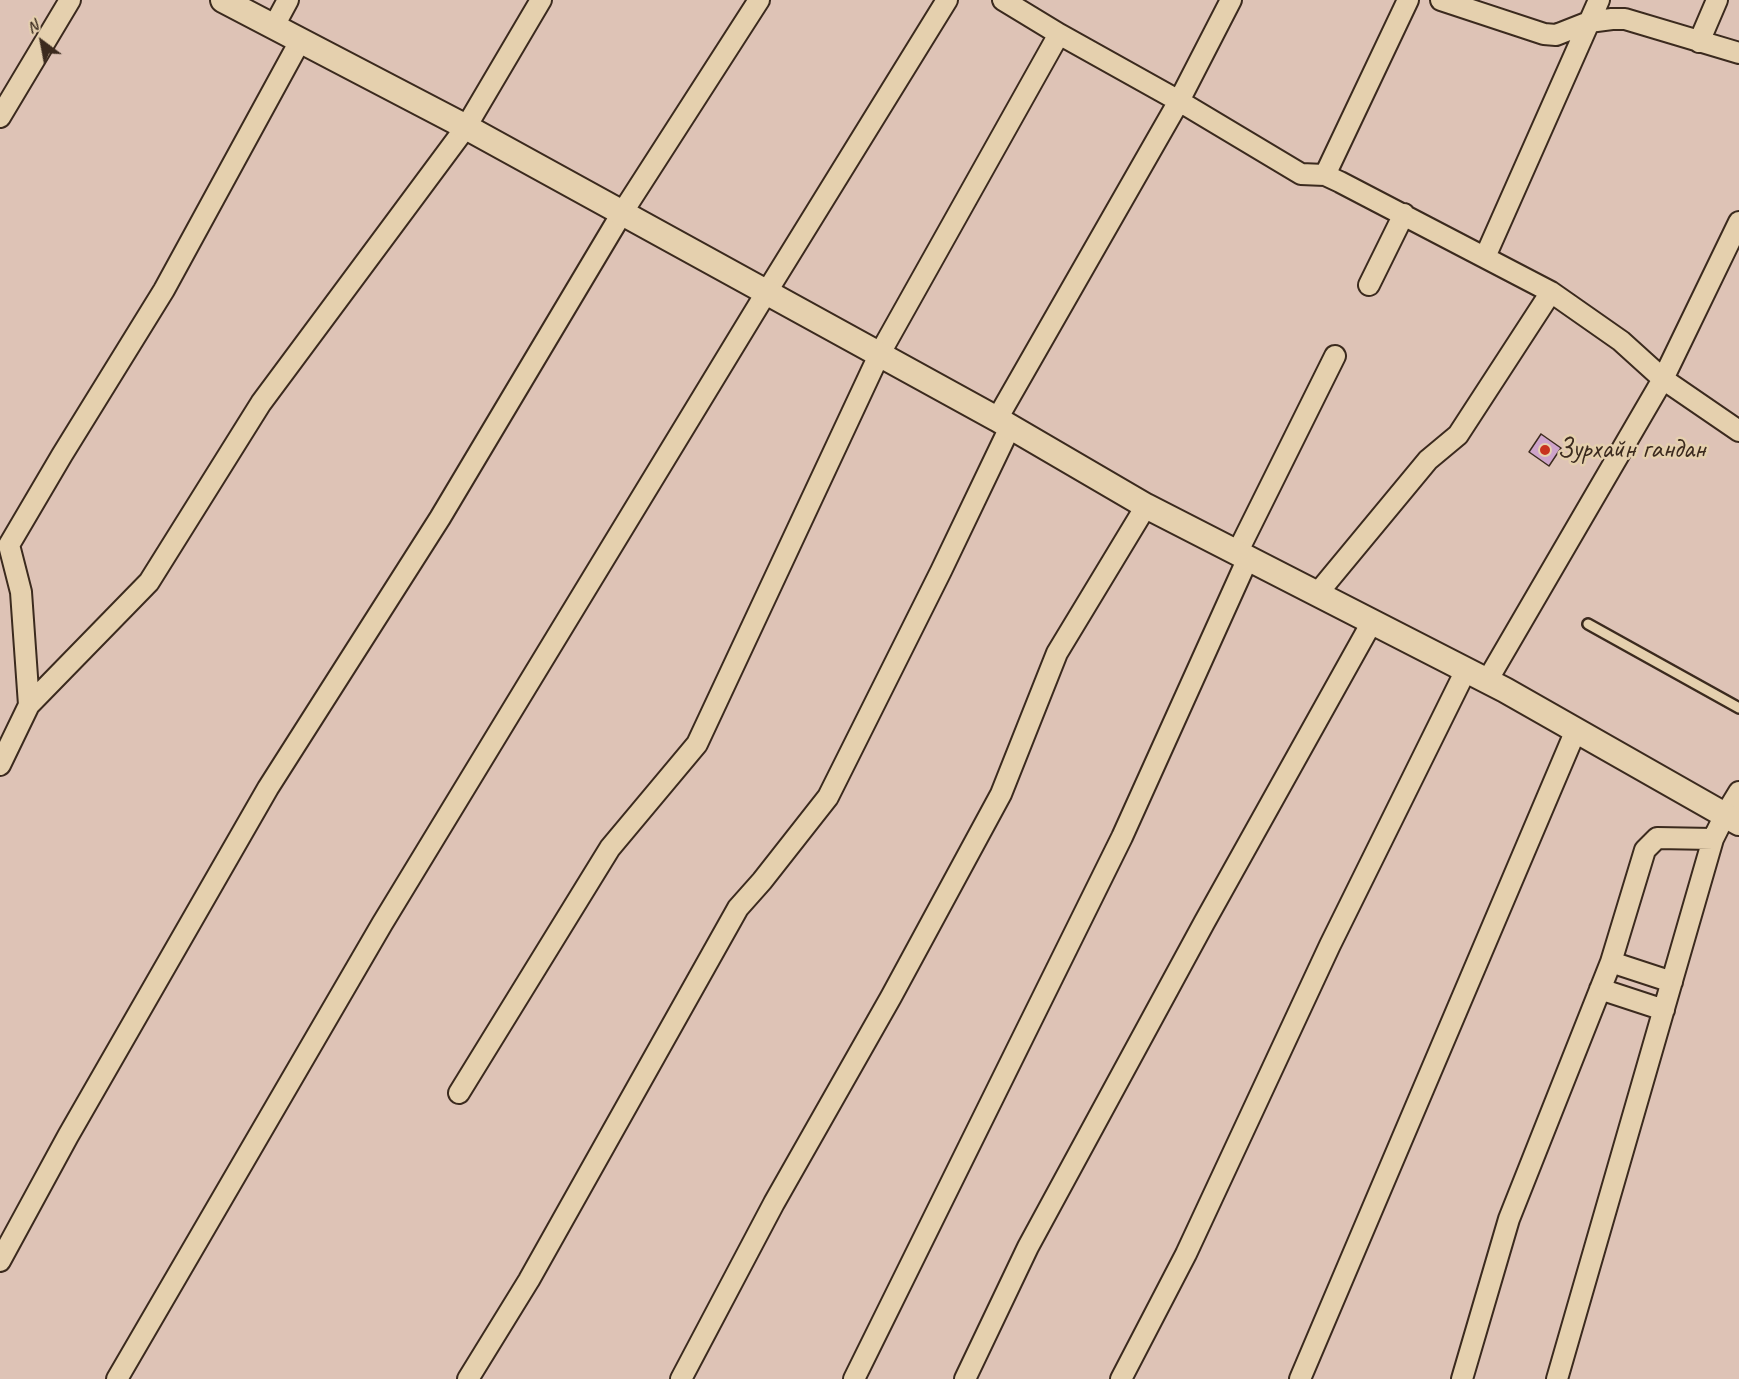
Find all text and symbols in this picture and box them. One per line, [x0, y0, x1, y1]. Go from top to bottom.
north arrow [12, 12, 72, 72]
text: N [23, 16, 42, 38]
place label: Зурхайн гандан [1557, 433, 1706, 467]
marker: Зурхайн гандан [1538, 443, 1552, 457]

